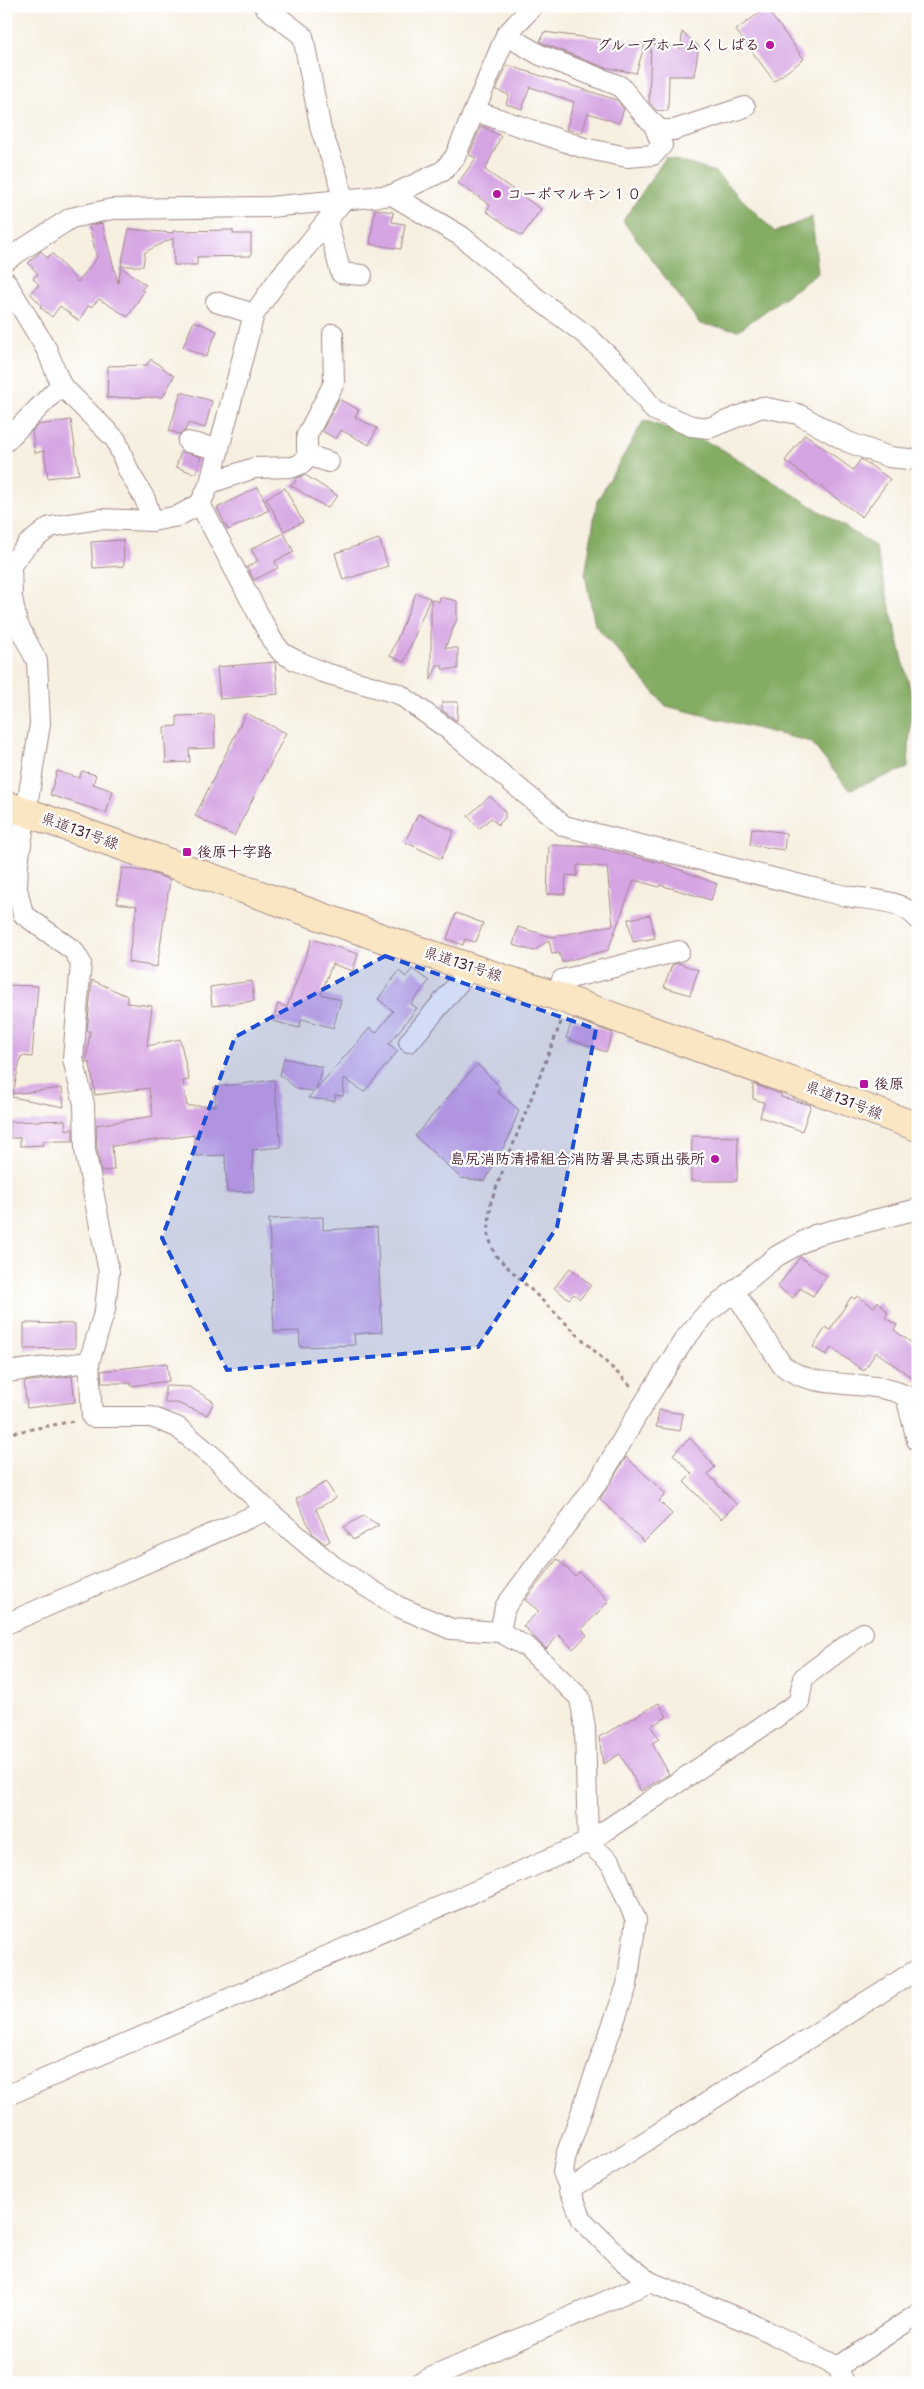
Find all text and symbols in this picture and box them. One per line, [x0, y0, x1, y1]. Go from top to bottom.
place label: グループホームくしばる [597, 35, 760, 55]
marker: グループホームくしばる [764, 39, 776, 51]
place label: コーポマルキン１０ [507, 184, 642, 204]
marker: コーポマルキン１０ [491, 188, 503, 200]
street label: 県道131号線 [38, 808, 122, 854]
place label: 後原十字路 [197, 842, 272, 862]
marker: 後原十字路 [181, 846, 193, 858]
street label: 県道131号線 [421, 942, 505, 986]
place label: 後原 [874, 1074, 904, 1094]
street label: 県道131号線 [802, 1076, 886, 1124]
marker: 後原 [858, 1078, 870, 1090]
place label: 島尻消防清掃組合消防署具志頭出張所 [450, 1149, 705, 1169]
marker: 島尻消防清掃組合消防署具志頭出張所 [709, 1153, 721, 1165]

